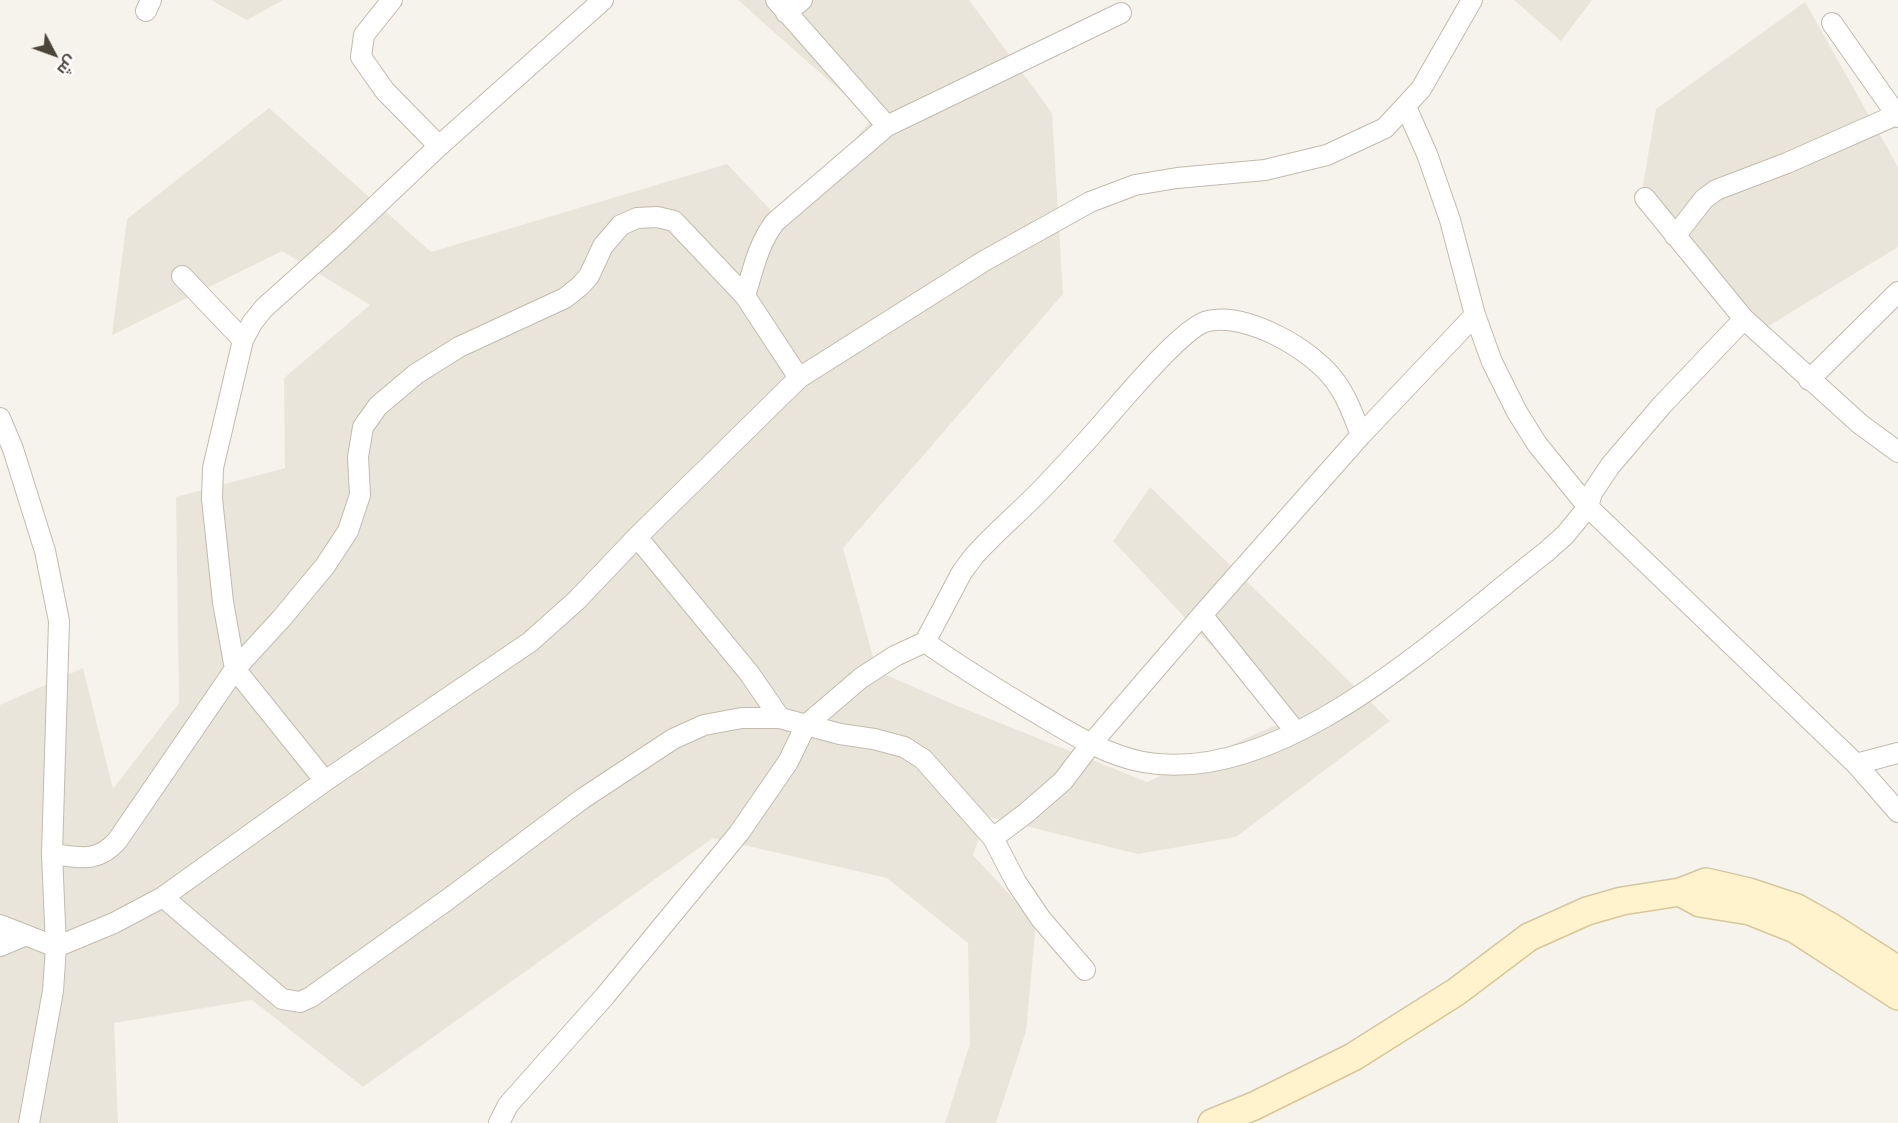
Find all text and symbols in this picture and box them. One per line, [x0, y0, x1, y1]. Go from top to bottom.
north arrow [24, 24, 84, 84]
text: ش [53, 52, 82, 80]

